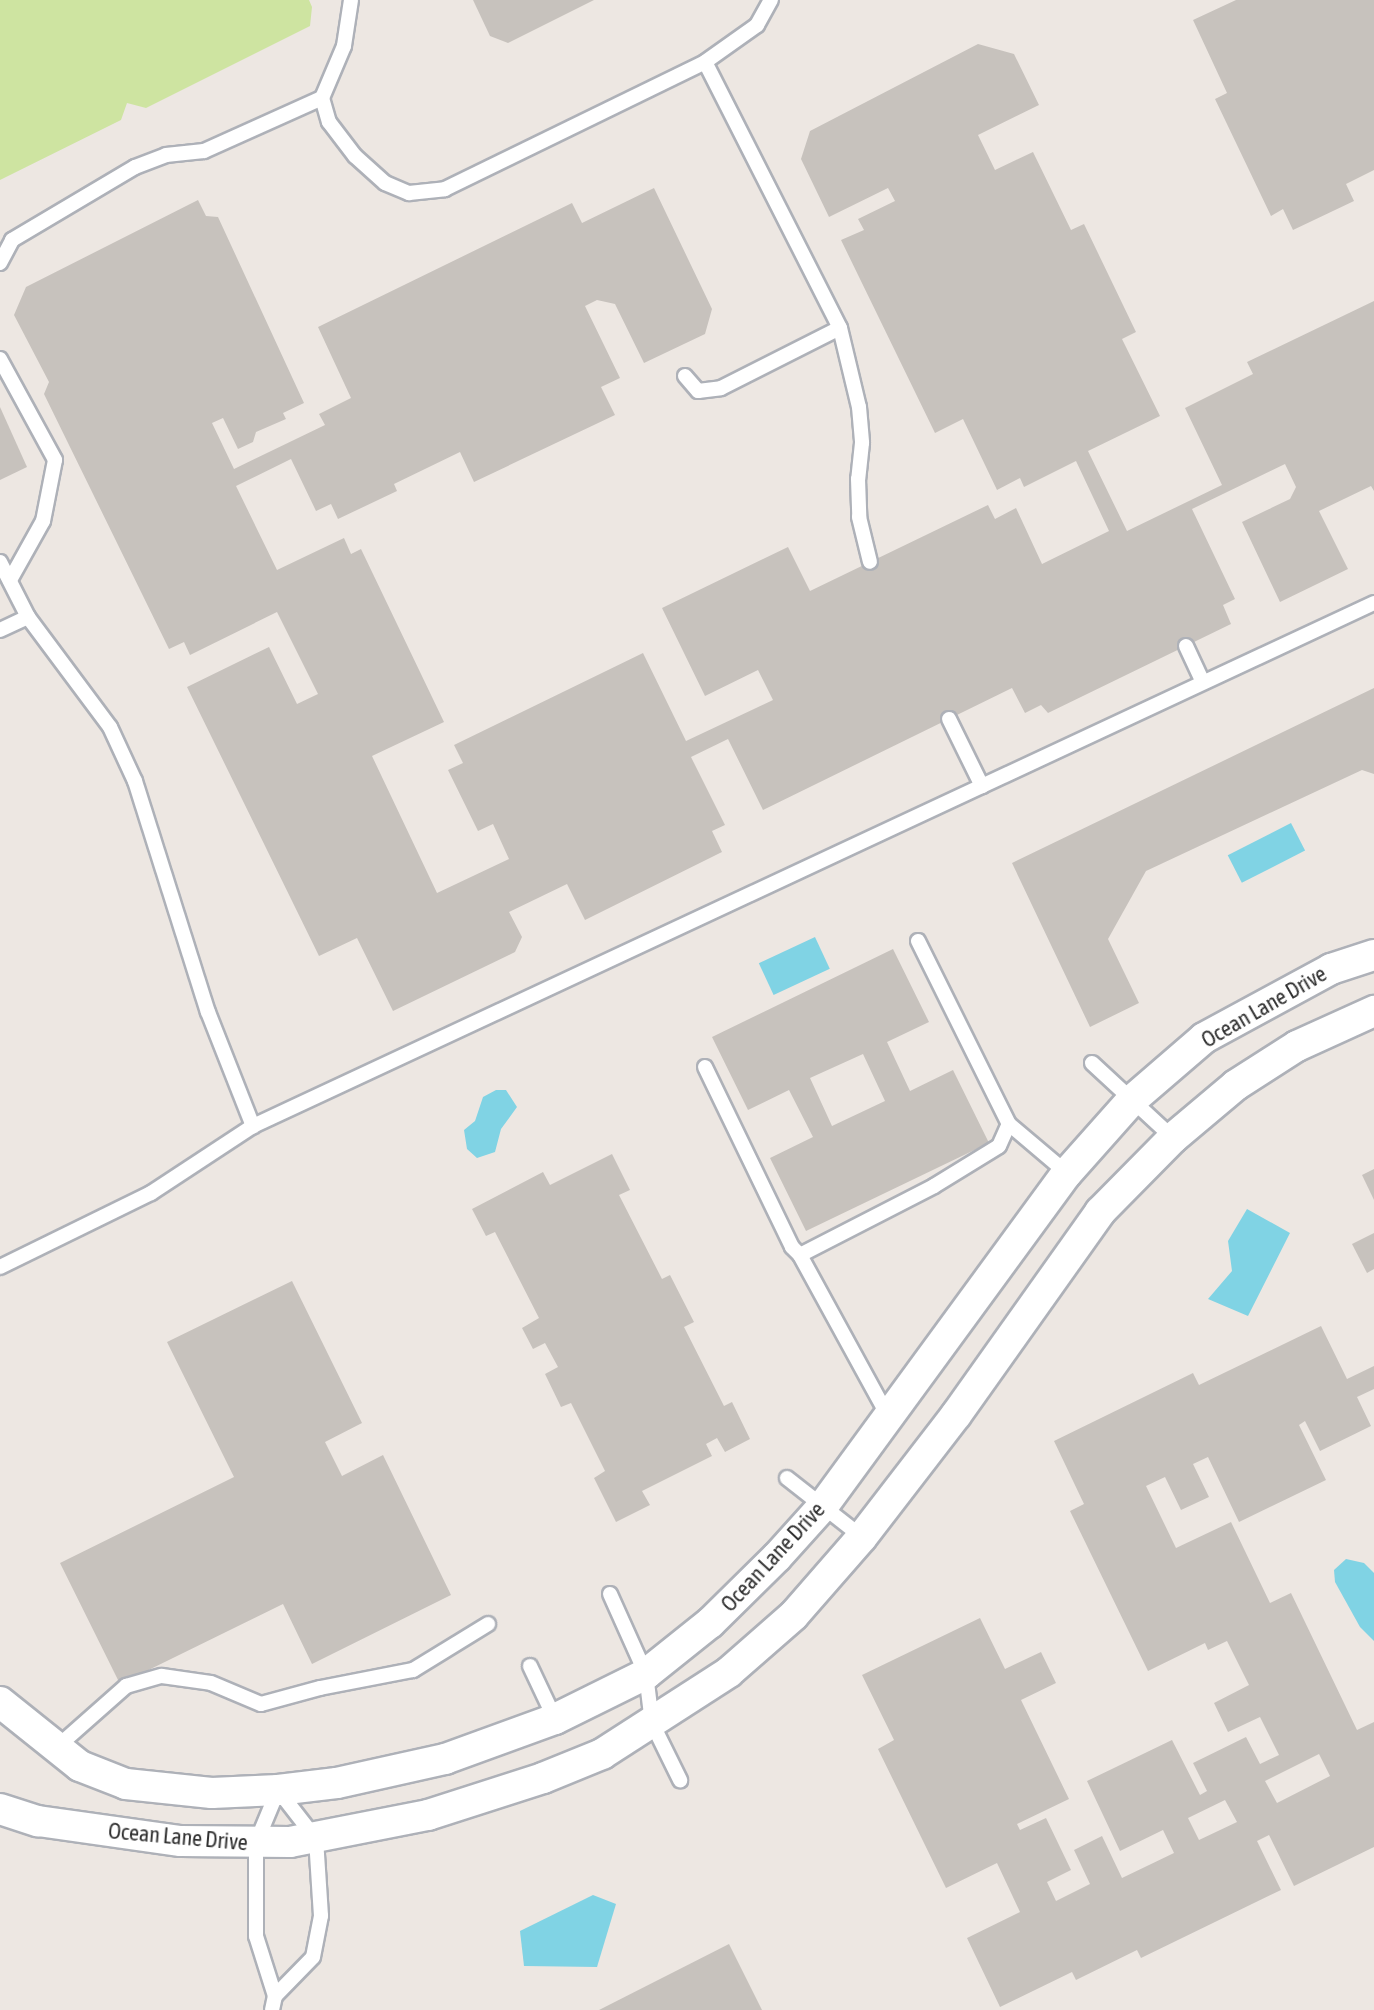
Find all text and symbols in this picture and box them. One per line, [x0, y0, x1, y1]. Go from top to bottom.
street label: Ocean Lane Drive [1197, 961, 1331, 1053]
street label: Ocean Lane Drive [716, 1497, 830, 1617]
street label: Ocean Lane Drive [107, 1818, 249, 1856]

